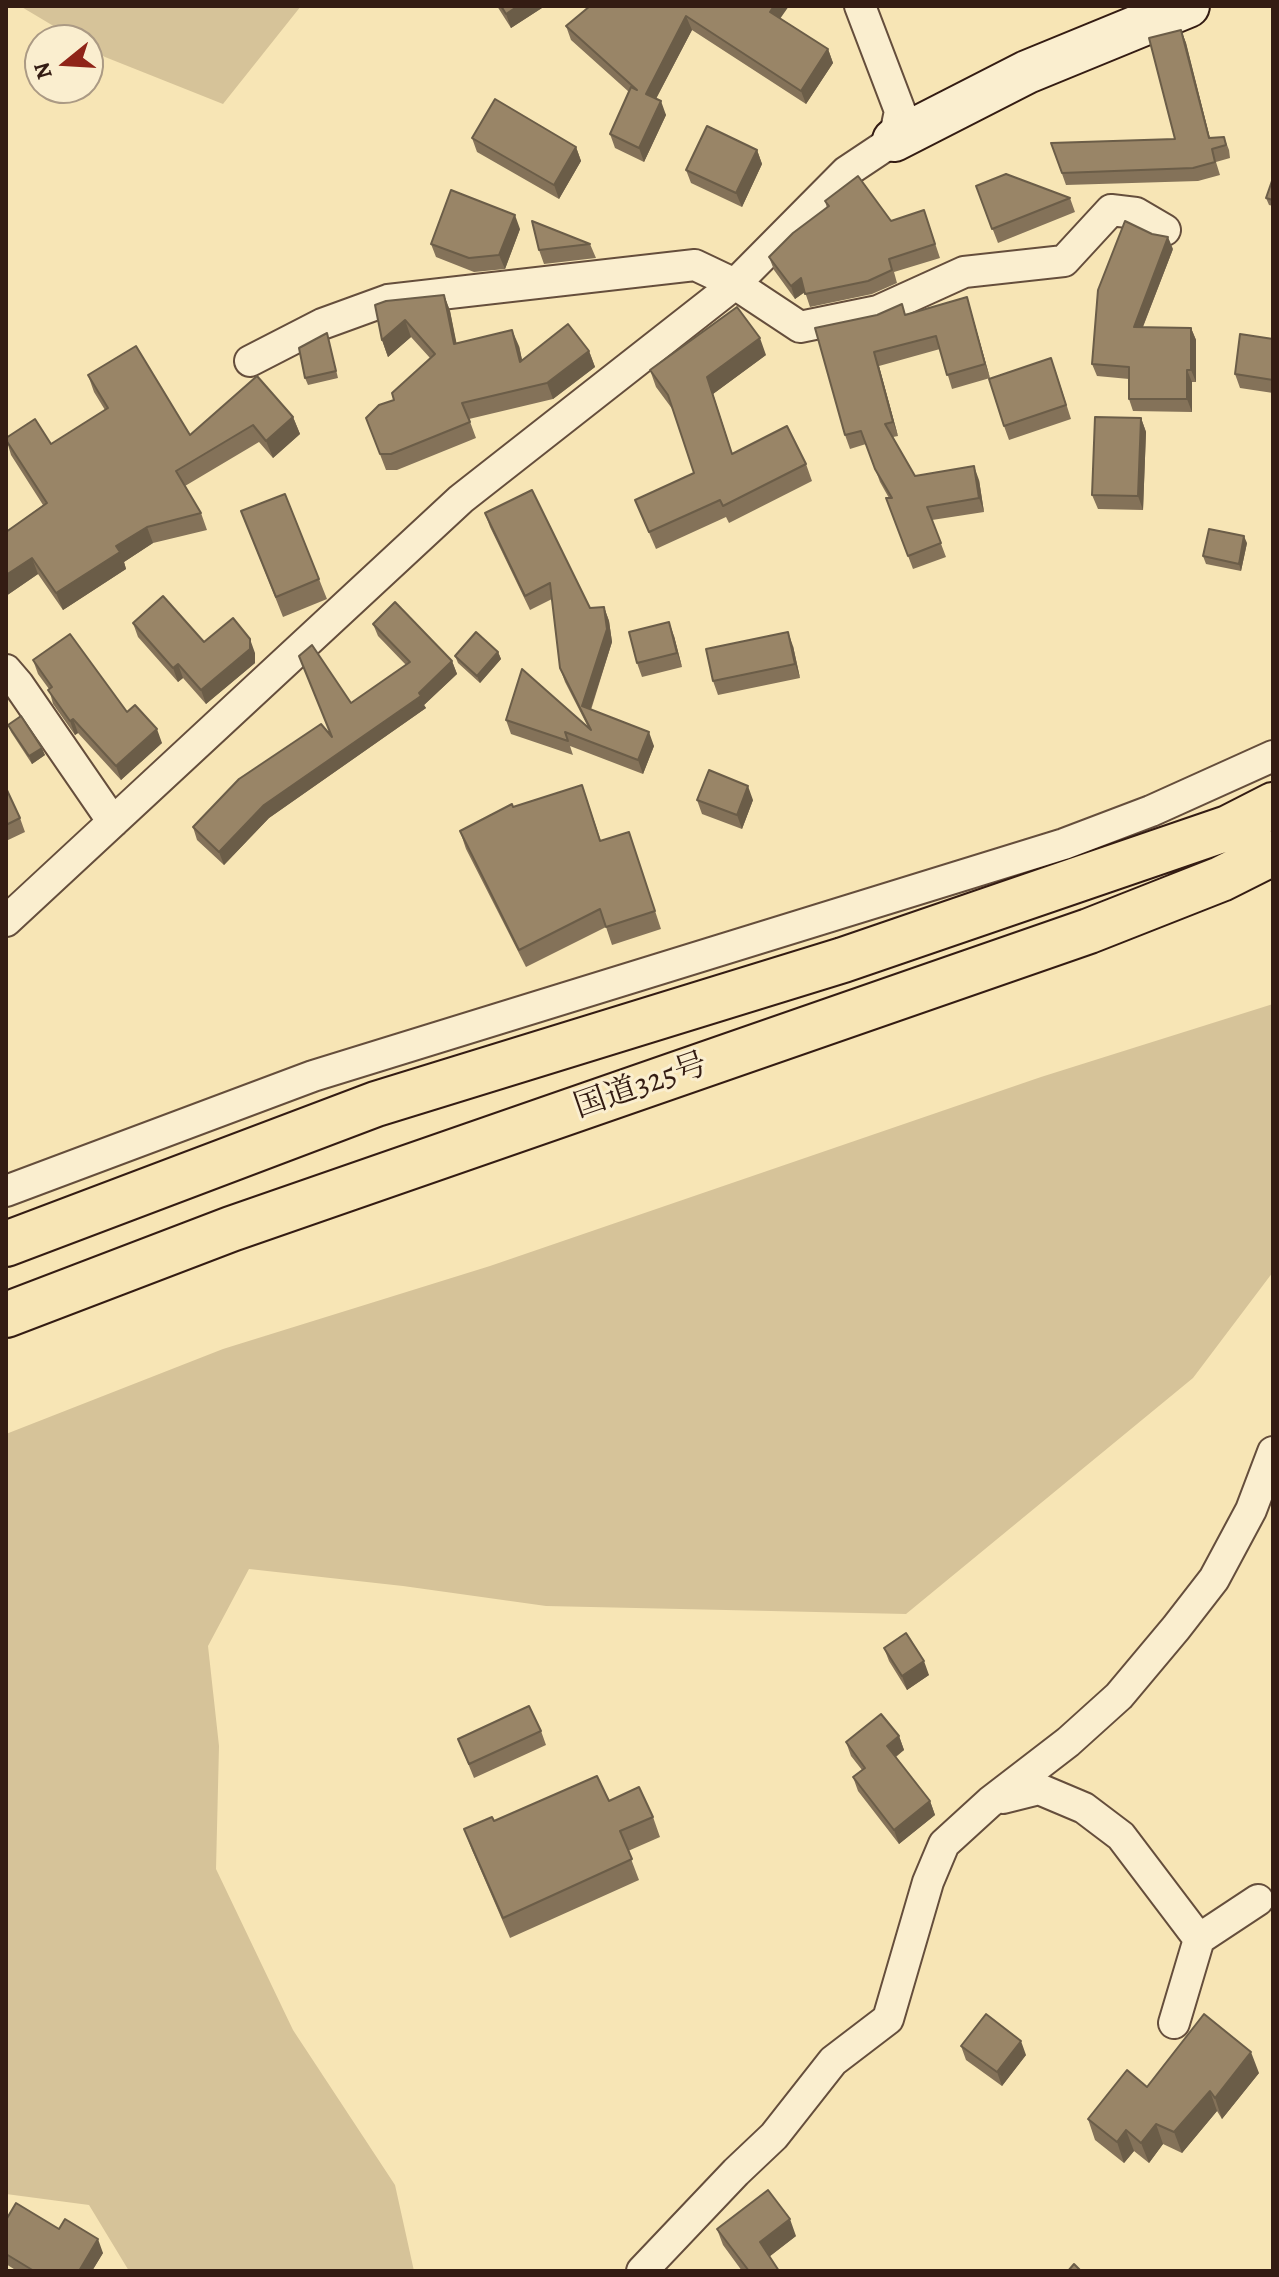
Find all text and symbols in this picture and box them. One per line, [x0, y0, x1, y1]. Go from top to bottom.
north arrow [24, 24, 104, 104]
text: N [26, 59, 60, 83]
street label: 国道325号 [569, 1046, 713, 1128]

